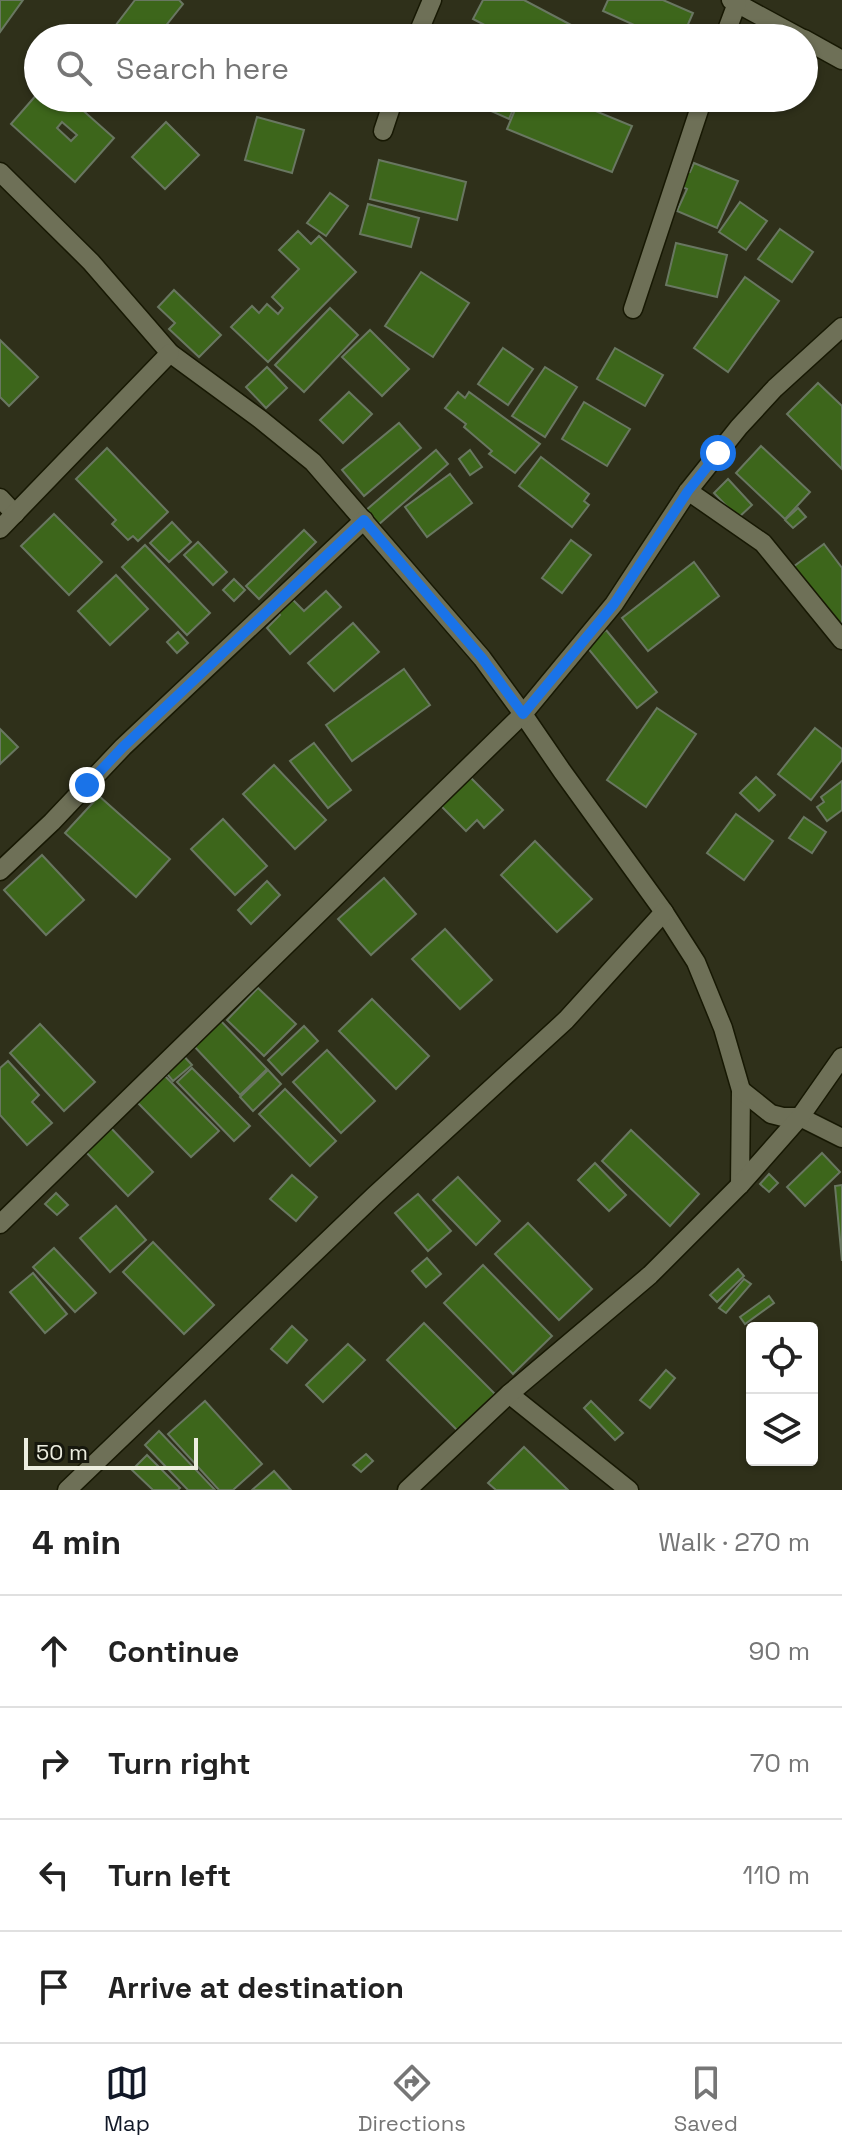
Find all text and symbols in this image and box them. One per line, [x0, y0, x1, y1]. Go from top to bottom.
search box [24, 24, 818, 112]
icon: search [52, 46, 96, 90]
text: Search here [116, 49, 289, 88]
route start [700, 435, 736, 471]
route end [69, 767, 105, 803]
map controls [746, 1322, 818, 1466]
button: locate [746, 1322, 818, 1394]
button: layers [746, 1394, 818, 1466]
scale bar [24, 1434, 198, 1470]
text: 50 m [36, 1438, 88, 1466]
text: 4 min [32, 1521, 121, 1564]
text: Walk · 270 m [658, 1525, 810, 1559]
icon: ahead [32, 1629, 76, 1673]
text: Continue [108, 1632, 239, 1671]
text: 90 m [748, 1634, 810, 1668]
icon: right [32, 1741, 76, 1785]
text: Turn right [108, 1744, 251, 1783]
text: 70 m [750, 1746, 810, 1780]
icon: left [32, 1853, 76, 1897]
text: Turn left [108, 1856, 231, 1895]
text: 110 m [743, 1858, 810, 1892]
icon: arrive [32, 1965, 76, 2009]
text: Arrive at destination [108, 1968, 404, 2007]
tab: Map [104, 2061, 150, 2137]
tab: Directions [358, 2061, 466, 2137]
tab: Saved [674, 2061, 738, 2137]

